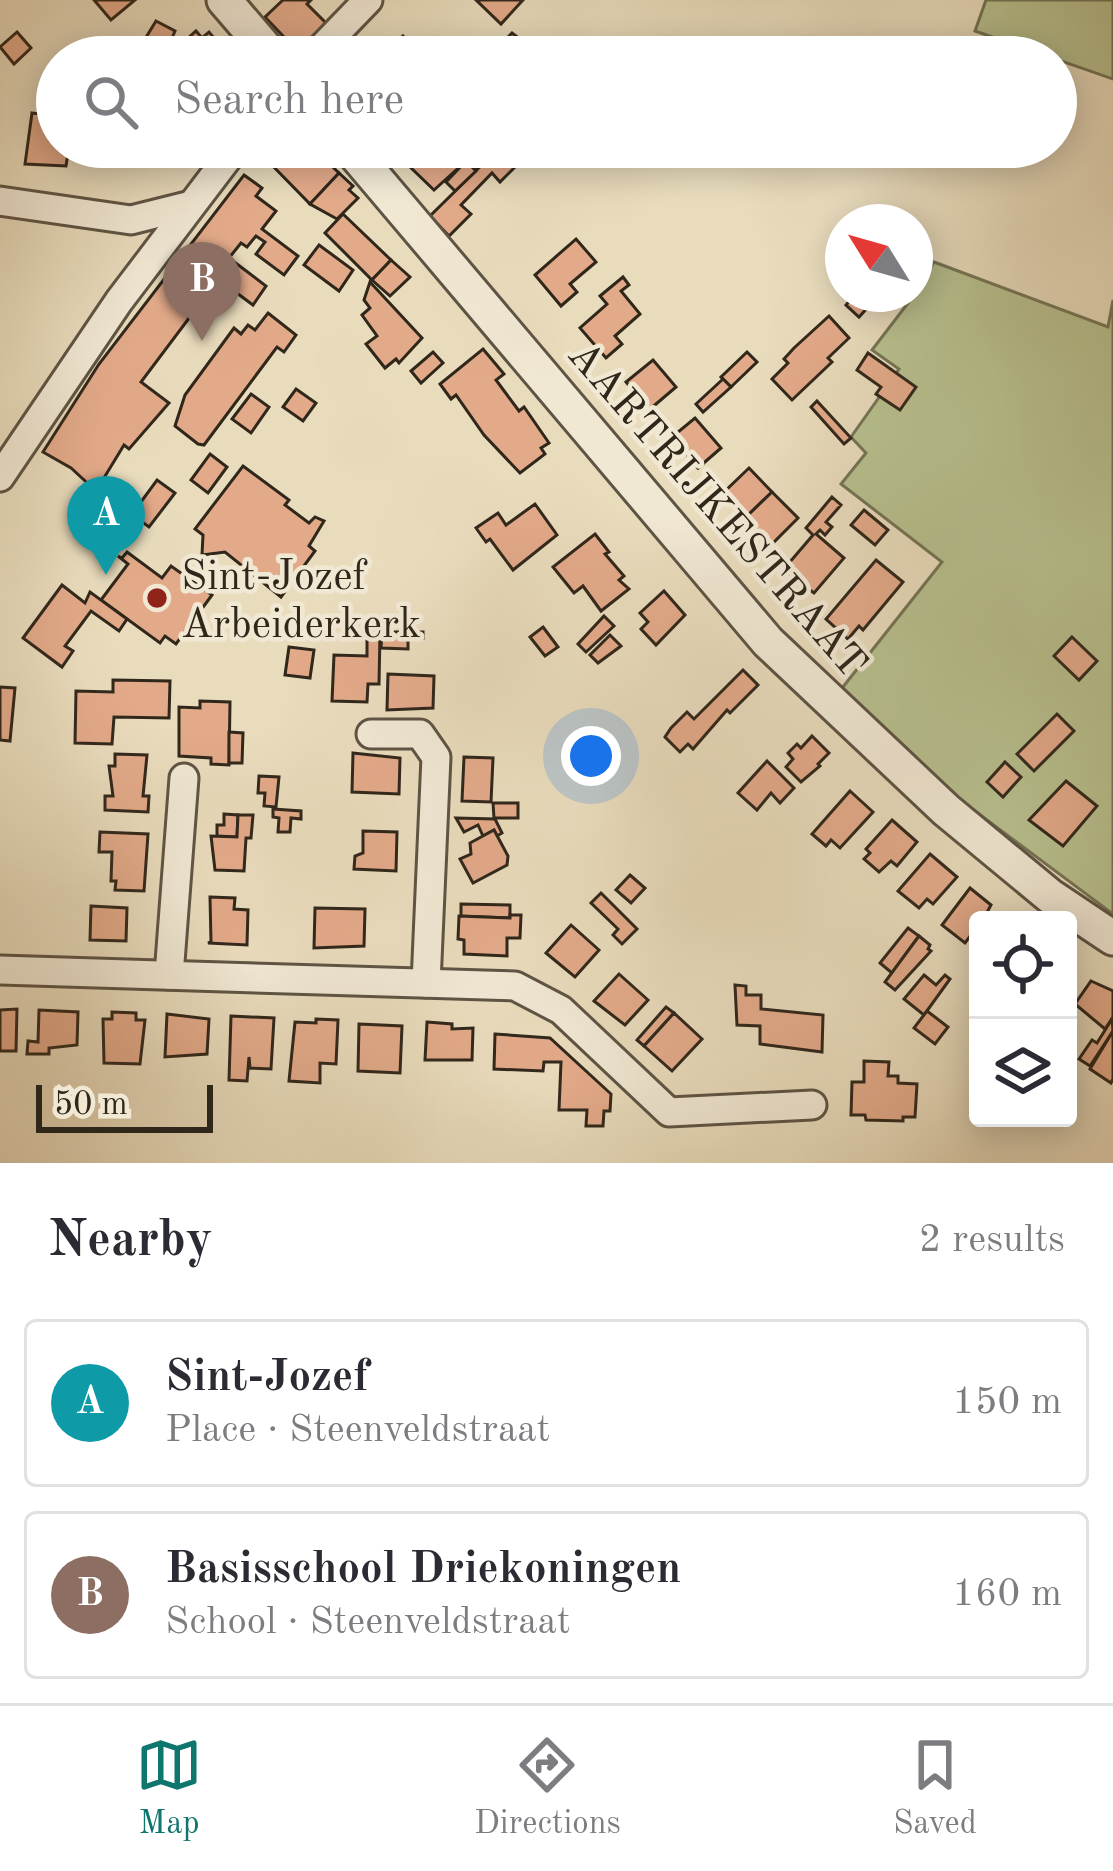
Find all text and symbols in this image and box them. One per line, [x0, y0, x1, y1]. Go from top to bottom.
search box [36, 36, 1077, 168]
icon: search [78, 69, 144, 135]
text: Search here [174, 79, 404, 124]
north arrow [825, 204, 933, 312]
pin: B [163, 242, 241, 341]
street label: AARTRIJKESTRAAT [559, 334, 873, 687]
pin: A [67, 476, 145, 575]
place label: Sint-Jozef Arbeiderkerk [181, 557, 421, 647]
marker: Sint-Jozef Arbeiderkerk [144, 585, 170, 611]
your location [561, 726, 621, 786]
map controls [969, 911, 1077, 1127]
button: locate [969, 911, 1077, 1019]
button: layers [969, 1019, 1077, 1127]
scale bar [36, 1079, 213, 1132]
text: 50 m [54, 1089, 128, 1122]
text: Nearby [48, 1216, 213, 1267]
text: 2 results [919, 1221, 1065, 1260]
text: Sint-Jozef [165, 1356, 369, 1401]
text: A [75, 1383, 105, 1422]
text: 150 m [952, 1383, 1062, 1422]
text: Place · Steenveldstraat [165, 1411, 550, 1450]
text: Basisschool Driekoningen [165, 1548, 681, 1593]
text: B [76, 1575, 104, 1614]
text: 160 m [952, 1575, 1062, 1614]
text: School · Steenveldstraat [165, 1603, 571, 1642]
tab: Map [136, 1732, 202, 1845]
tab: Directions [474, 1732, 621, 1845]
tab: Saved [893, 1732, 977, 1845]

